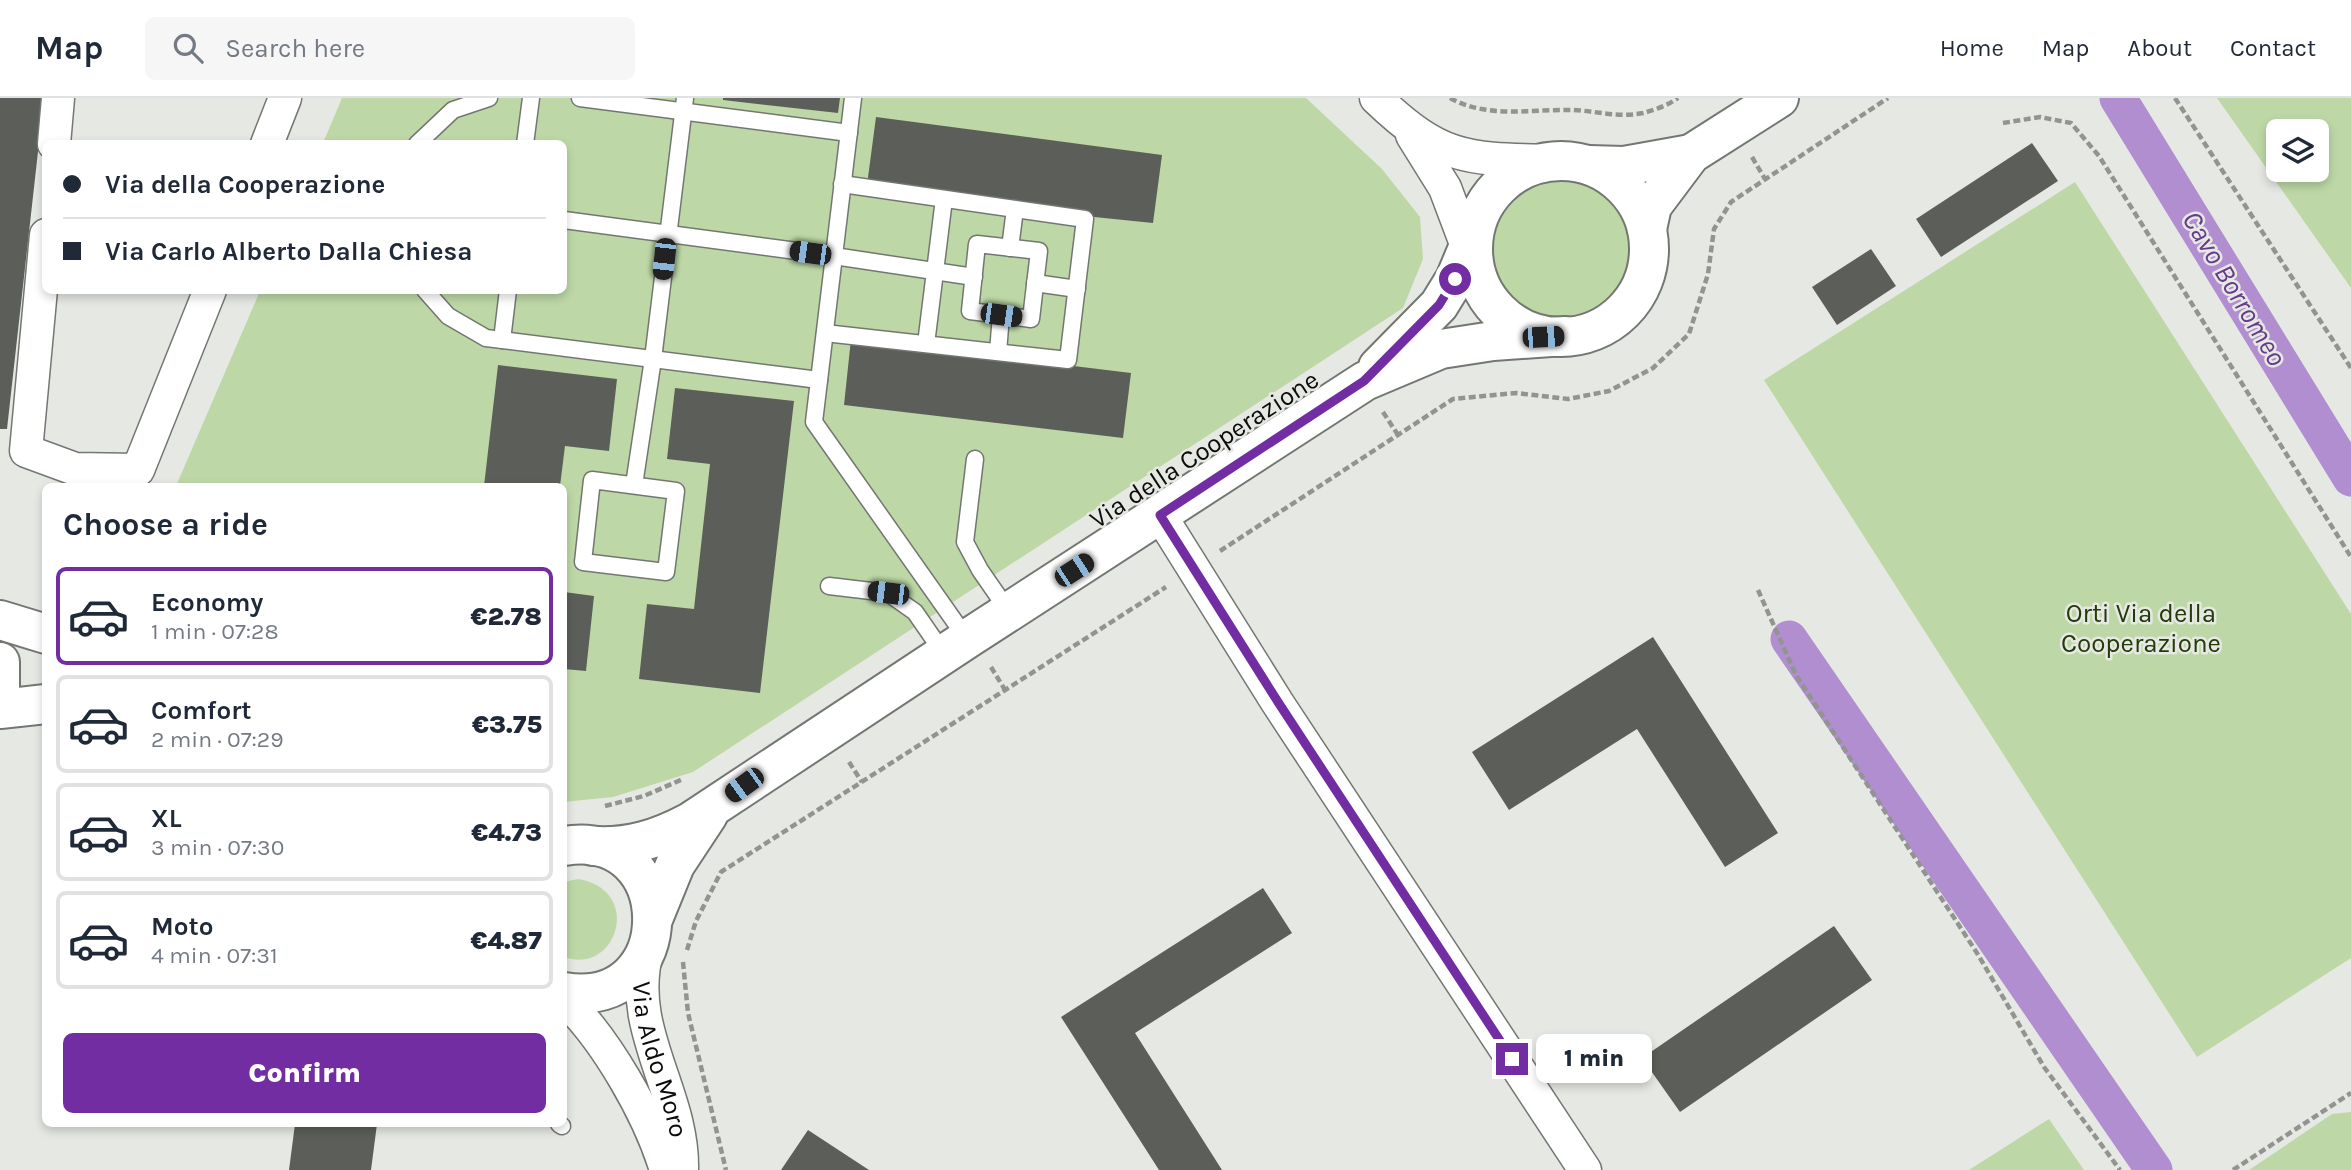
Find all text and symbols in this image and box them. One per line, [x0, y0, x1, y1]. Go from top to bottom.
search box [145, 17, 635, 80]
text: Map [35, 29, 103, 67]
icon: search [169, 29, 207, 67]
text: Search here [225, 33, 365, 64]
text: Home [1940, 34, 2004, 62]
text: Map [2042, 34, 2089, 62]
text: About [2127, 34, 2192, 62]
text: Contact [2230, 34, 2316, 62]
map controls [2266, 119, 2329, 182]
button: layers [2266, 119, 2329, 182]
text: Via della Cooperazione [105, 169, 385, 200]
water label: Cavo Borromeo [2175, 205, 2294, 372]
text: Via Carlo Alberto Dalla Chiesa [105, 236, 472, 267]
car [652, 237, 677, 281]
car [788, 240, 833, 266]
route start [1439, 263, 1471, 295]
car [979, 302, 1024, 328]
car [1522, 325, 1565, 349]
street label: Via della Cooperazione [1084, 364, 1325, 535]
text: Choose a ride [63, 506, 268, 543]
car [1051, 550, 1098, 590]
car [866, 580, 911, 606]
icon: car [67, 585, 130, 648]
text: Economy [151, 587, 263, 618]
park label: Orti Via della Cooperazione [2061, 598, 2221, 659]
text: €2.78 [471, 601, 542, 632]
text: 1 min · 07:28 [151, 618, 279, 645]
icon: car [67, 693, 130, 756]
text: Comfort [151, 695, 252, 726]
text: €3.75 [472, 709, 542, 740]
text: 2 min · 07:29 [151, 726, 284, 753]
car [721, 764, 768, 806]
icon: car [67, 801, 130, 864]
text: XL [151, 803, 182, 834]
text: €4.73 [471, 817, 542, 848]
text: 3 min · 07:30 [151, 834, 284, 861]
icon: car [67, 909, 130, 972]
text: Moto [151, 911, 213, 942]
text: €4.87 [471, 925, 542, 956]
text: 4 min · 07:31 [151, 942, 278, 969]
street label: Via Aldo Moro [626, 981, 694, 1140]
button: Confirm [63, 1033, 546, 1113]
callout: 1 min [1536, 1034, 1652, 1084]
route end [1496, 1043, 1528, 1075]
text: 1 min [1564, 1045, 1624, 1072]

